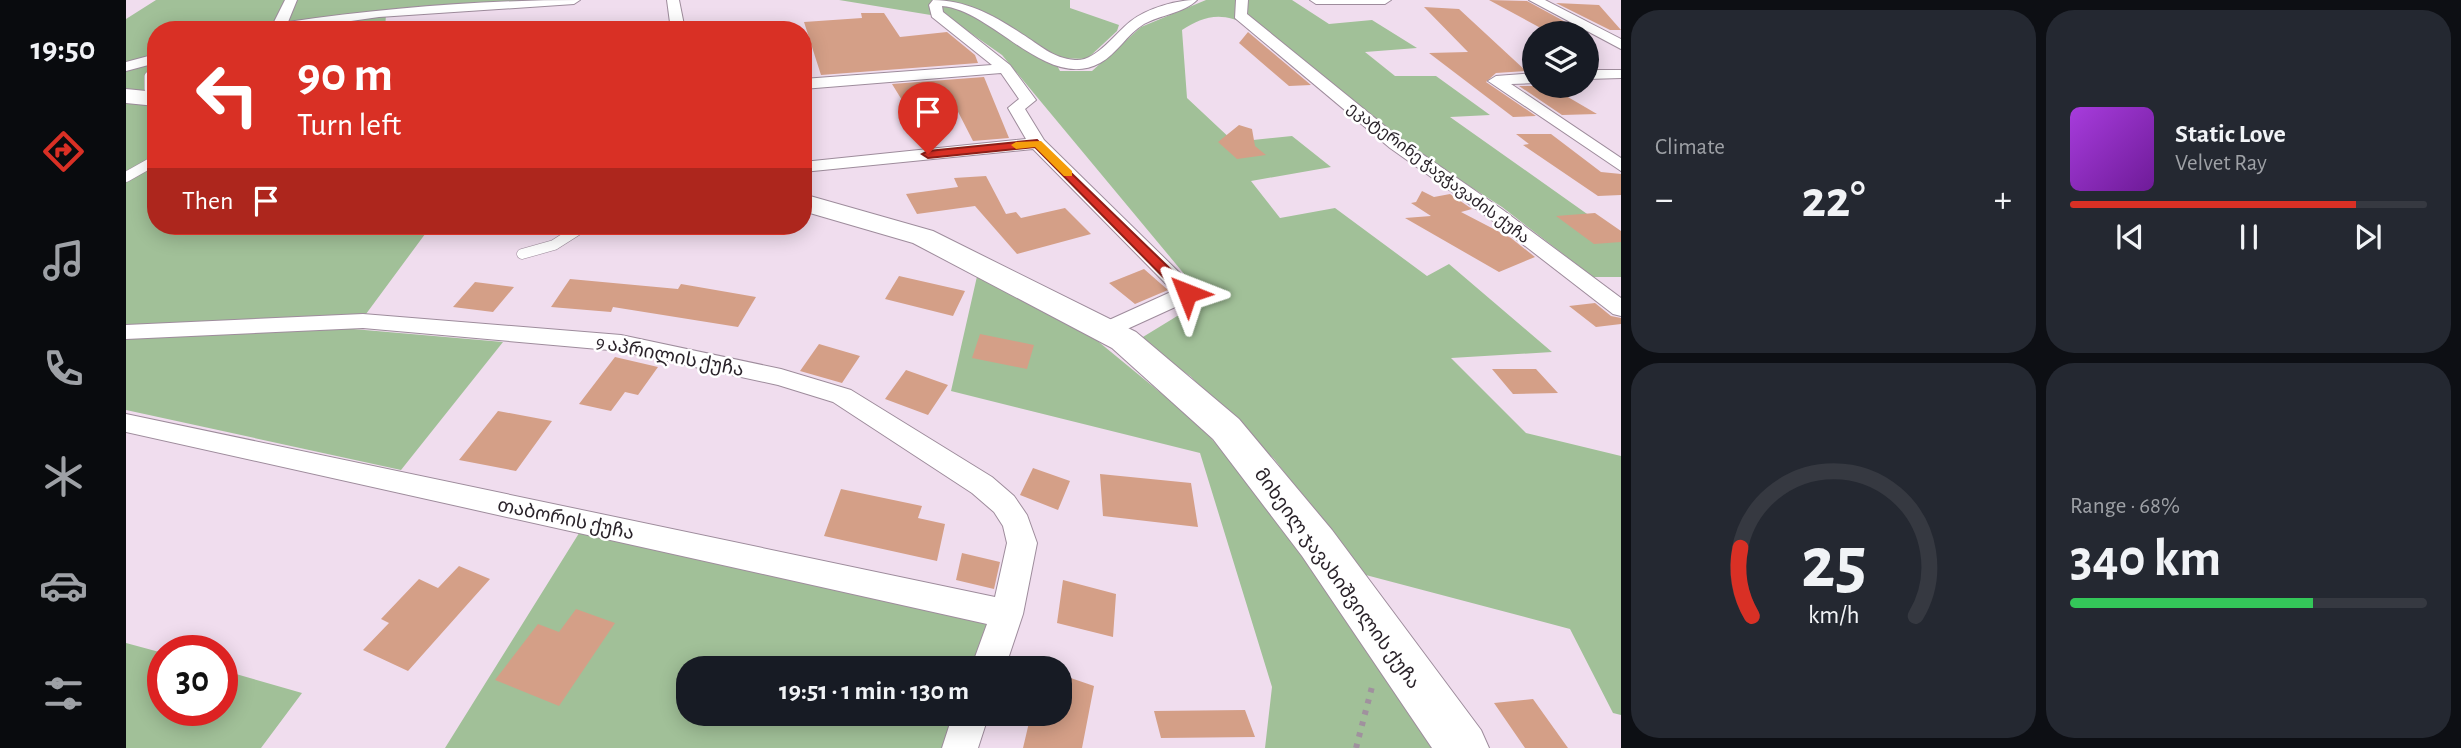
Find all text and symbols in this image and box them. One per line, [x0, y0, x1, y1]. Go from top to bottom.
map controls [1522, 21, 1599, 98]
button: layers [1522, 21, 1599, 98]
text: 19:50 [31, 33, 95, 65]
icon: left [182, 49, 273, 140]
text: 90 m [297, 51, 393, 100]
pin [898, 82, 958, 154]
icon: arrive [909, 93, 947, 131]
street label: ეკატერინე ჭავჭავაძის ქუჩა [1344, 99, 1532, 247]
text: Turn left [297, 109, 401, 141]
text: Static Love [2175, 121, 2286, 147]
icon: directions [39, 127, 88, 176]
text: Climate [1655, 136, 1725, 159]
text: Velvet Ray [2175, 152, 2267, 175]
text: 22° [1801, 174, 1866, 226]
text: − [1655, 181, 1673, 219]
text: + [1994, 181, 2012, 219]
icon: arrive [247, 182, 285, 220]
text: Then [182, 188, 233, 214]
icon: previous [2111, 218, 2149, 256]
icon: pause [2230, 218, 2268, 256]
icon: next [2349, 218, 2387, 256]
icon: music [39, 236, 88, 285]
position arrow [1150, 256, 1224, 330]
street label: 9 აპრილის ქუჩა [594, 332, 745, 382]
icon: phone [39, 344, 88, 393]
icon: climate [39, 452, 88, 501]
street label: მიხეილ ჯავახიშვილის ქუჩა [1249, 465, 1423, 694]
street label: თაბორის ქუჩა [495, 495, 636, 544]
text: Range · 68% [2070, 495, 2180, 518]
text: 25 [1801, 529, 1866, 602]
text: 340 km [2070, 533, 2221, 585]
icon: car [39, 561, 88, 610]
text: km/h [1808, 603, 1859, 628]
speed limit sign: 30 [147, 635, 238, 726]
icon: filters [39, 669, 88, 718]
text: 19:51 · 1 min · 130 m [779, 678, 969, 704]

